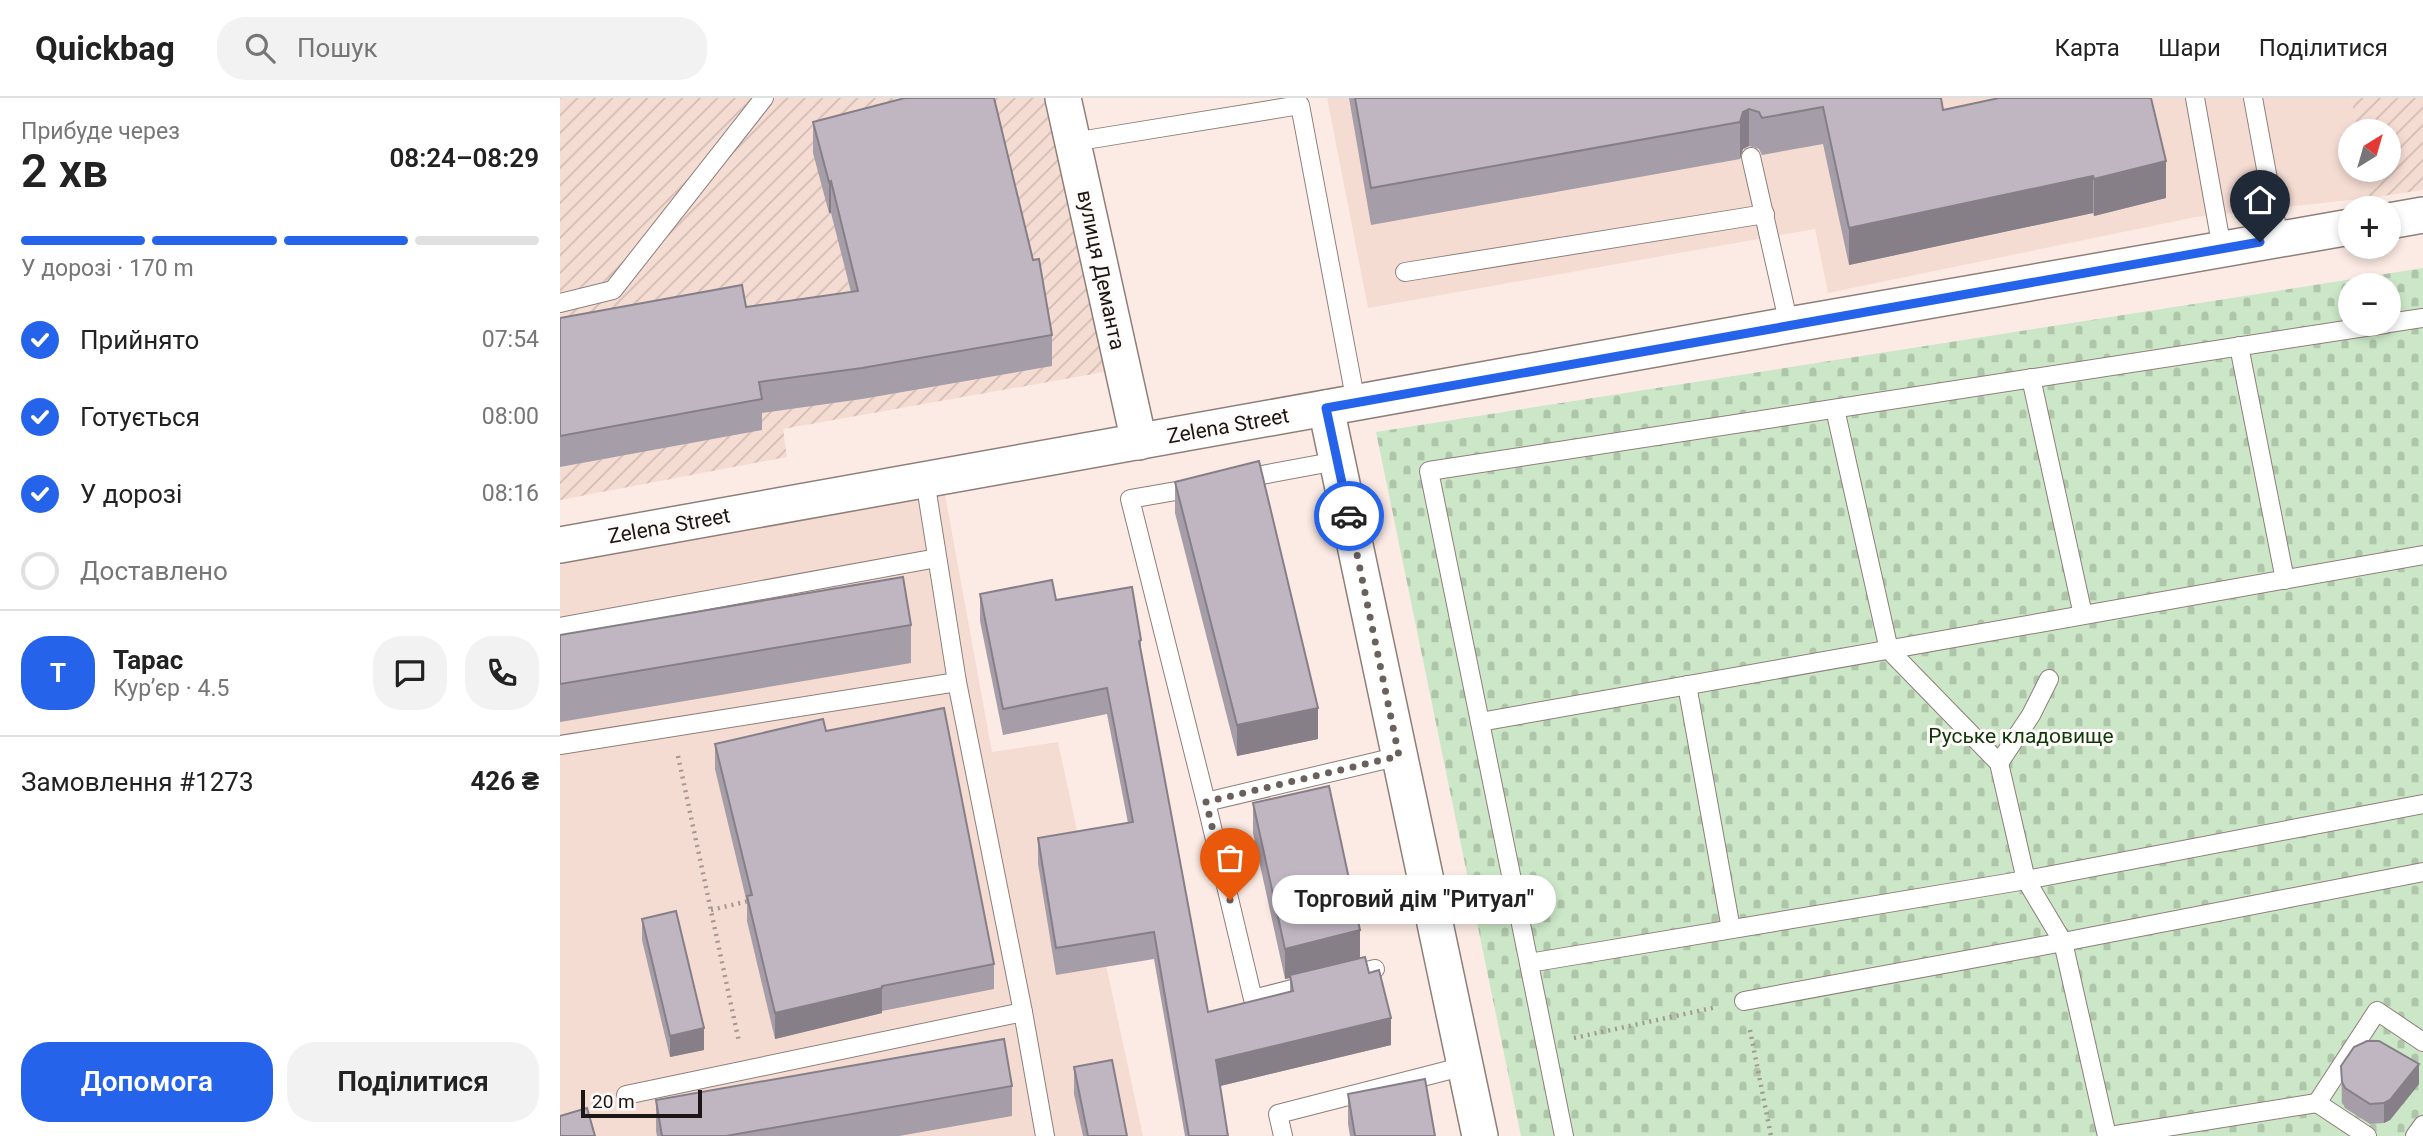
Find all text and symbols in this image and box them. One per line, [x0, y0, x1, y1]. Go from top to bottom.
search box [217, 17, 707, 80]
text: Quickbag [35, 29, 175, 68]
icon: search [241, 29, 279, 67]
text: Пошук [297, 33, 378, 63]
text: Карта [2054, 34, 2120, 62]
text: Шари [2158, 34, 2221, 62]
text: Поділитися [2259, 34, 2388, 62]
text: Прибуде через [21, 118, 180, 145]
north arrow [2338, 119, 2401, 182]
map controls [2338, 119, 2401, 336]
text: 08:24–08:29 [389, 143, 539, 173]
text: 2 хв [21, 144, 108, 198]
pin [2230, 170, 2290, 242]
icon: home [2241, 181, 2279, 219]
street label: вулиця Деманта [1072, 188, 1130, 352]
button: + [2338, 196, 2401, 259]
text: У дорозі · 170 m [21, 255, 194, 282]
button: − [2338, 273, 2401, 336]
icon: check [21, 321, 59, 359]
text: Прийнято [80, 325, 199, 355]
text: 07:54 [482, 326, 539, 353]
icon: check [21, 398, 59, 436]
text: Готується [80, 402, 200, 432]
text: 08:00 [482, 403, 539, 430]
street label: Zelena Street [1165, 403, 1291, 449]
icon: check [21, 475, 59, 513]
text: У дорозі [80, 479, 182, 509]
text: 08:16 [482, 480, 539, 507]
courier [1314, 481, 1384, 551]
icon: car [1330, 497, 1368, 535]
street label: Zelena Street [606, 503, 732, 549]
text: Доставлено [80, 556, 228, 586]
button: chat [373, 636, 447, 710]
button: phone [465, 636, 539, 710]
text: Тарас [113, 645, 183, 675]
text: Т [50, 658, 66, 688]
text: Кур’єр · 4.5 [113, 675, 229, 702]
park label: Руське кладовище [1928, 724, 2114, 748]
text: 426 ₴ [470, 766, 539, 796]
text: Замовлення #1273 [21, 767, 254, 797]
pin [1200, 828, 1260, 900]
icon: bag [1211, 839, 1249, 877]
callout: Торговий дім "Ритуал" [1272, 876, 1556, 924]
text: Торговий дім "Ритуал" [1294, 886, 1534, 913]
button: Допомога [21, 1042, 273, 1122]
button: Поділитися [287, 1042, 539, 1122]
scale bar [581, 1087, 702, 1119]
text: 20 m [592, 1090, 635, 1113]

